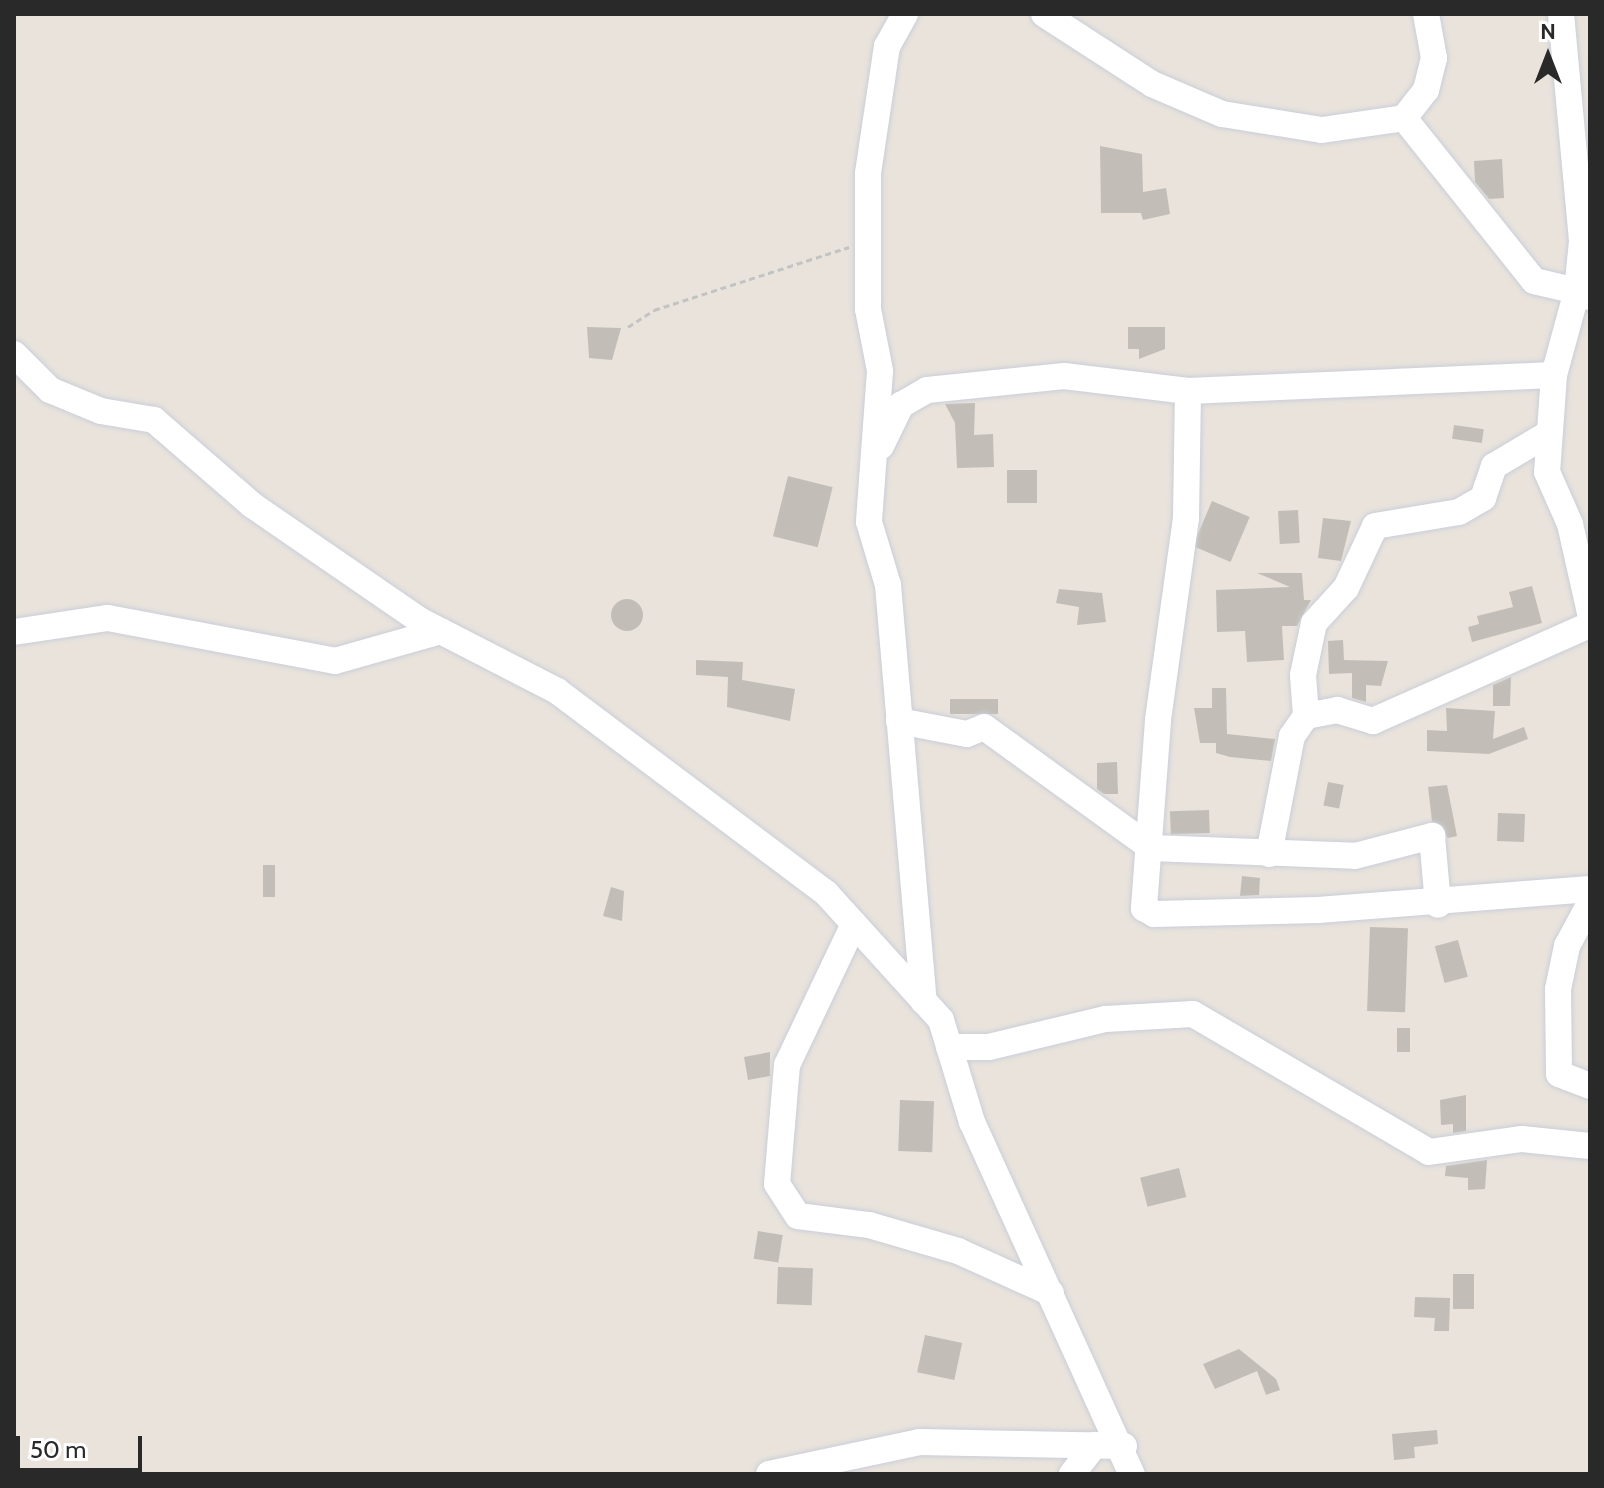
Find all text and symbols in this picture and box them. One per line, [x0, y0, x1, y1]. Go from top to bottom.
north arrow [1508, 16, 1588, 96]
text: N [1540, 18, 1556, 45]
scale bar [20, 1420, 146, 1470]
text: 50 m [30, 1435, 86, 1464]

